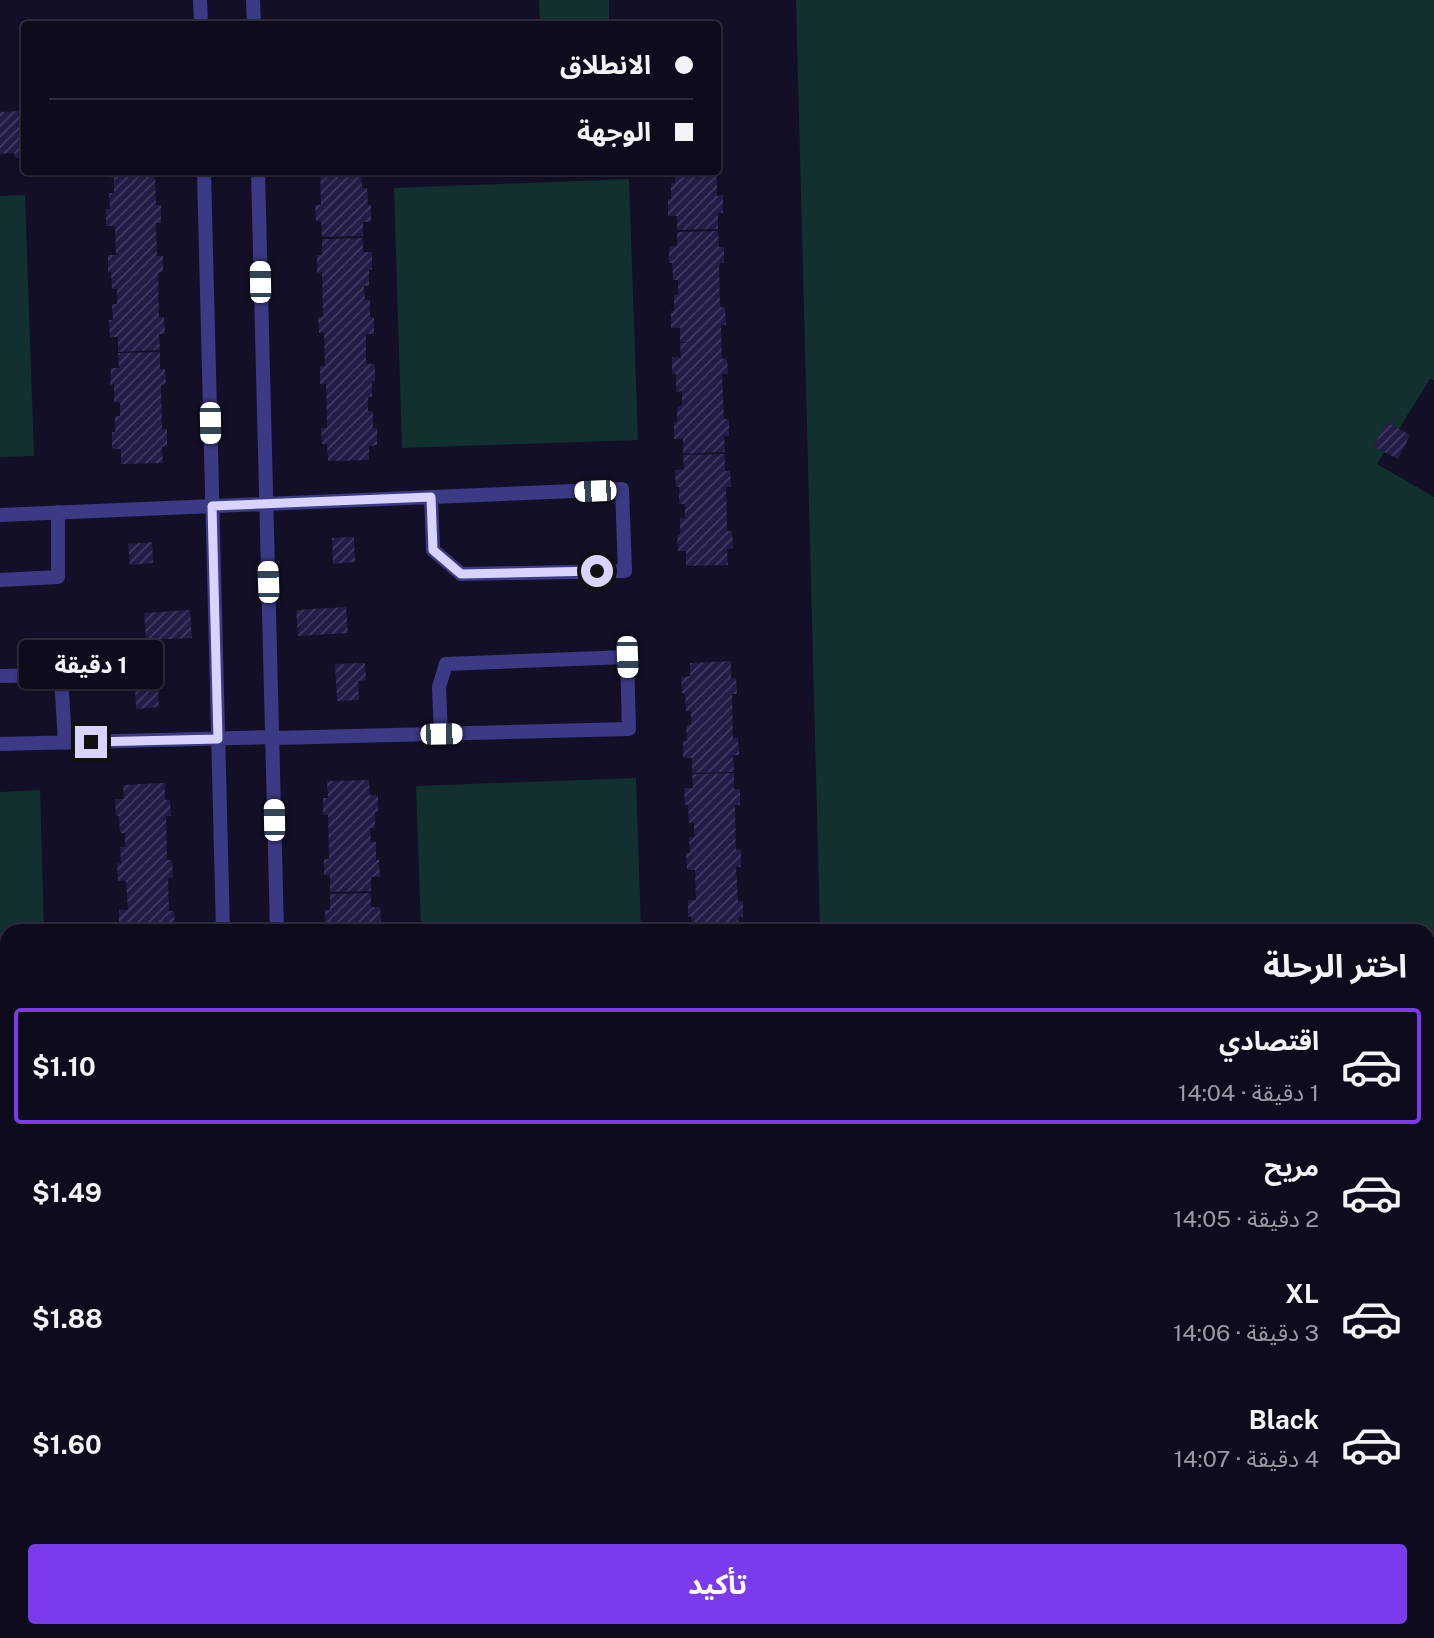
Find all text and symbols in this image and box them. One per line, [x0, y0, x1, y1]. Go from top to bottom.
text: الانطلاق [560, 49, 651, 80]
text: الوجهة [577, 116, 651, 147]
car [250, 261, 271, 303]
car [200, 402, 221, 444]
car [574, 480, 617, 502]
route start [581, 555, 613, 587]
car [257, 561, 280, 603]
car [616, 636, 639, 678]
callout: 1 دقيقة [19, 640, 163, 690]
text: 1 دقيقة [55, 651, 127, 678]
car [420, 723, 463, 745]
route end [75, 726, 107, 758]
car [264, 799, 285, 841]
text: اختر الرحلة [1263, 947, 1407, 984]
text: اقتصادي [1219, 1025, 1319, 1056]
icon: car [1340, 1035, 1403, 1098]
text: $1.10 [32, 1051, 96, 1082]
text: 1 دقيقة · 14:04 [1178, 1079, 1319, 1106]
text: مريح [1264, 1151, 1319, 1182]
icon: car [1340, 1161, 1403, 1224]
text: $1.49 [32, 1177, 102, 1208]
text: 2 دقيقة · 14:05 [1173, 1205, 1319, 1232]
text: XL [1285, 1278, 1319, 1309]
icon: car [1340, 1287, 1403, 1350]
text: $1.88 [32, 1303, 103, 1334]
text: 3 دقيقة · 14:06 [1173, 1319, 1319, 1346]
text: Black [1249, 1404, 1319, 1435]
icon: car [1340, 1413, 1403, 1476]
text: $1.60 [32, 1429, 102, 1460]
text: 4 دقيقة · 14:07 [1174, 1445, 1319, 1472]
button: تأكيد [28, 1544, 1407, 1624]

